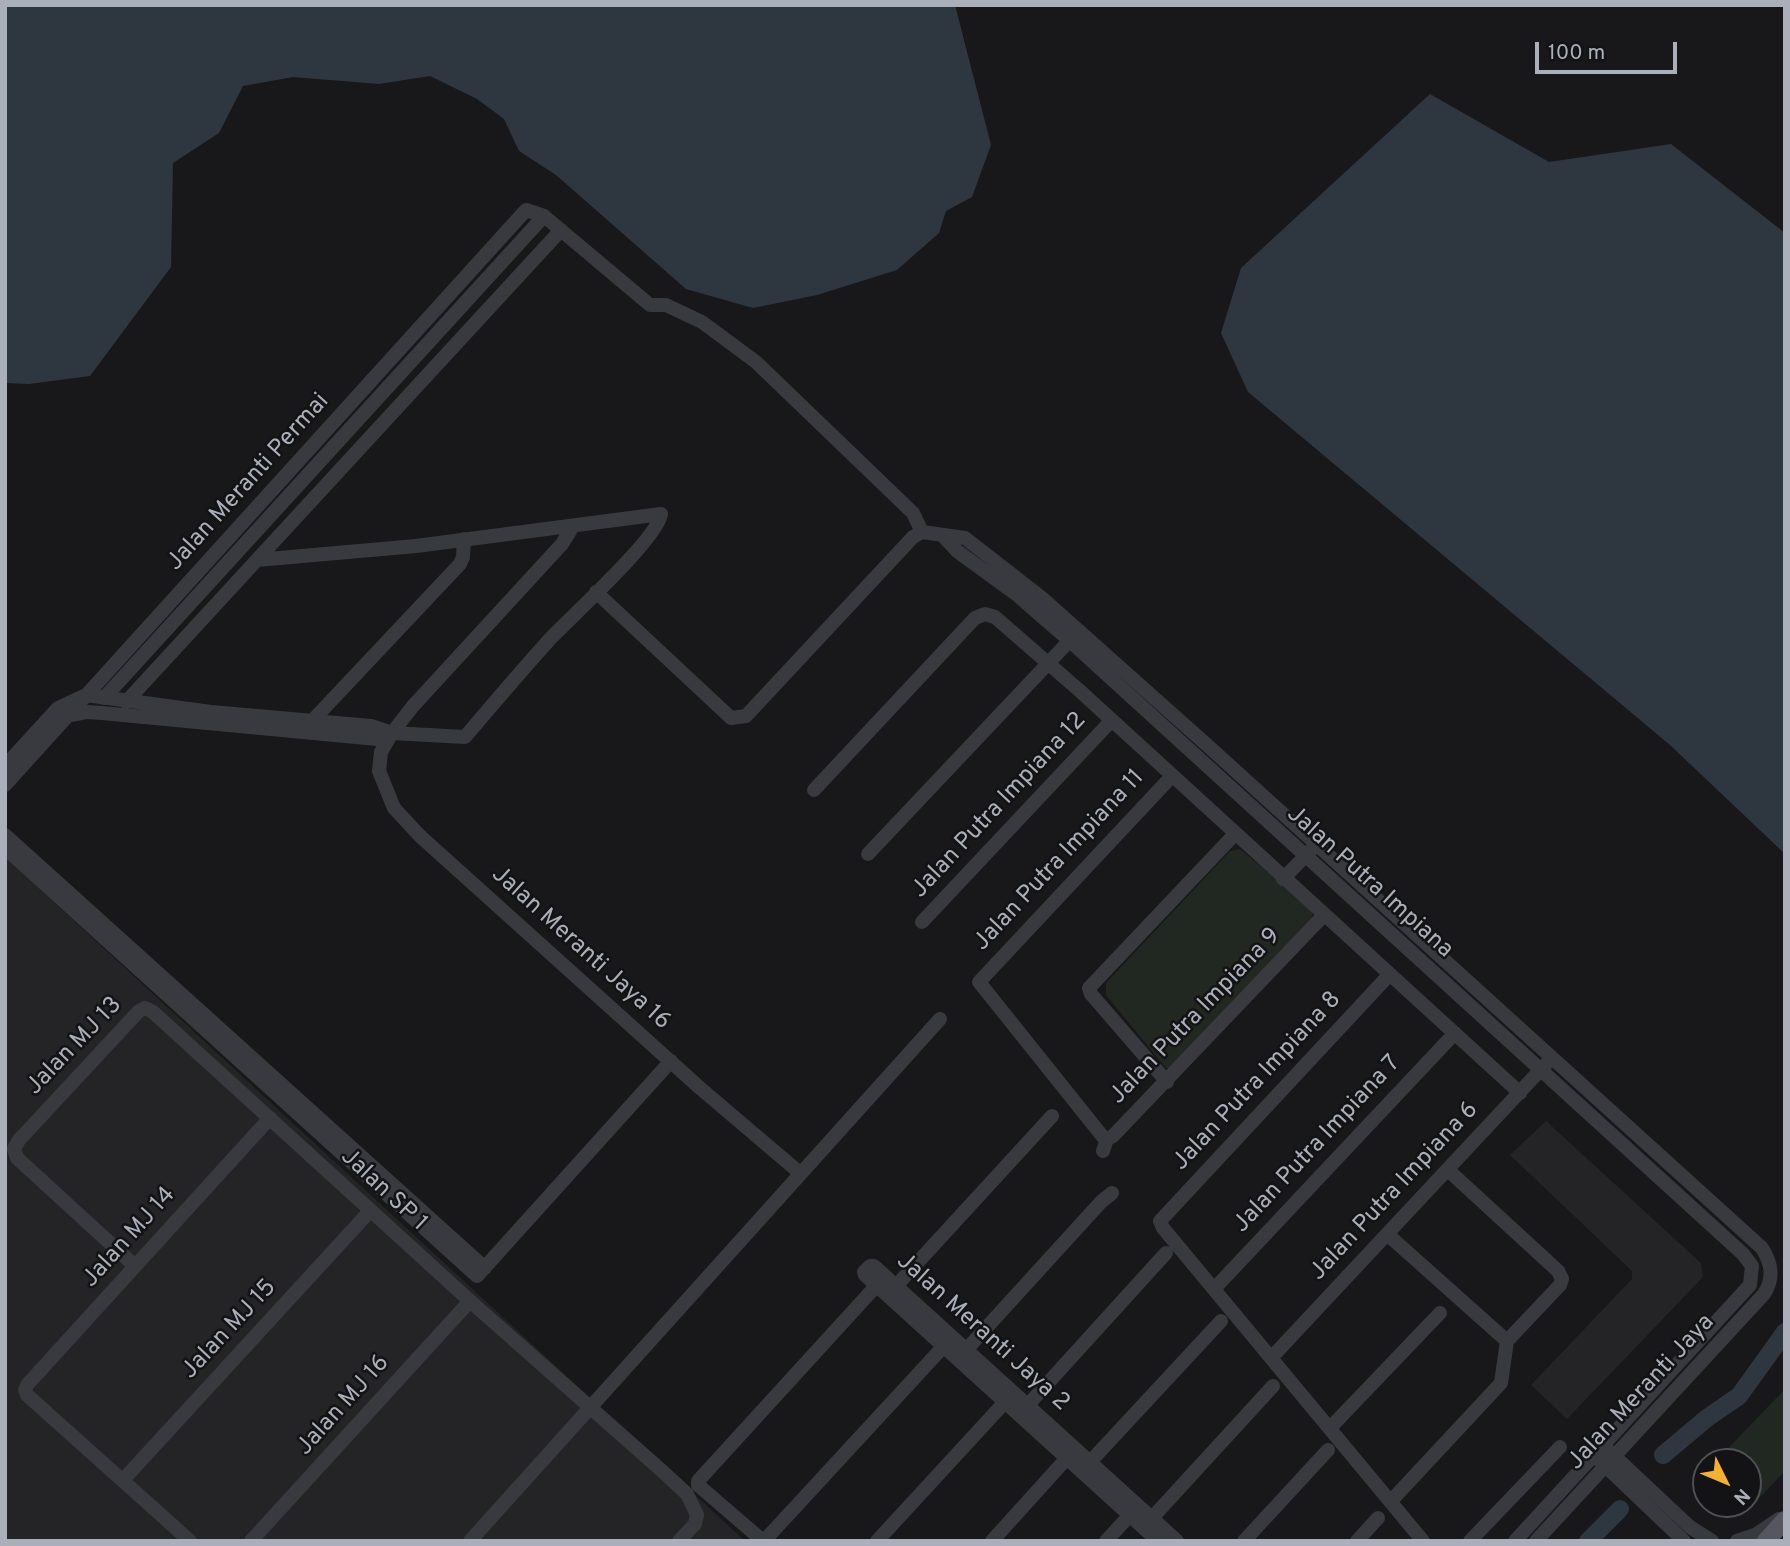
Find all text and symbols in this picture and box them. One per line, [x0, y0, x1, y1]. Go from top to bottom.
scale bar [1538, 28, 1680, 72]
text: 100 m [1548, 40, 1605, 67]
street label: Jalan Meranti Permai [162, 388, 336, 578]
street label: Jalan Putra Impiana 12 [907, 707, 1093, 905]
street label: Jalan Putra Impiana 11 [969, 764, 1151, 958]
street label: Jalan Putra Impiana [1280, 801, 1458, 965]
street label: Jalan Meranti Jaya 16 [484, 861, 676, 1037]
street label: Jalan Putra Impiana 9 [1104, 923, 1288, 1111]
street label: Jalan Putra Impiana 8 [1168, 987, 1348, 1177]
street label: Jalan MJ 13 [21, 992, 129, 1102]
street label: Jalan Putra Impiana 7 [1228, 1050, 1408, 1240]
street label: Jalan Putra Impiana 6 [1305, 1097, 1485, 1287]
street label: Jalan SP 1 [334, 1144, 432, 1238]
street label: Jalan MJ 14 [77, 1182, 183, 1294]
street label: Jalan Meranti Jaya 2 [890, 1248, 1074, 1418]
street label: Jalan MJ 15 [177, 1274, 283, 1386]
street label: Jalan Meranti Jaya [1562, 1309, 1722, 1477]
street label: Jalan MJ 16 [291, 1350, 397, 1462]
north arrow [1692, 1448, 1762, 1518]
text: N [1727, 1483, 1754, 1509]

